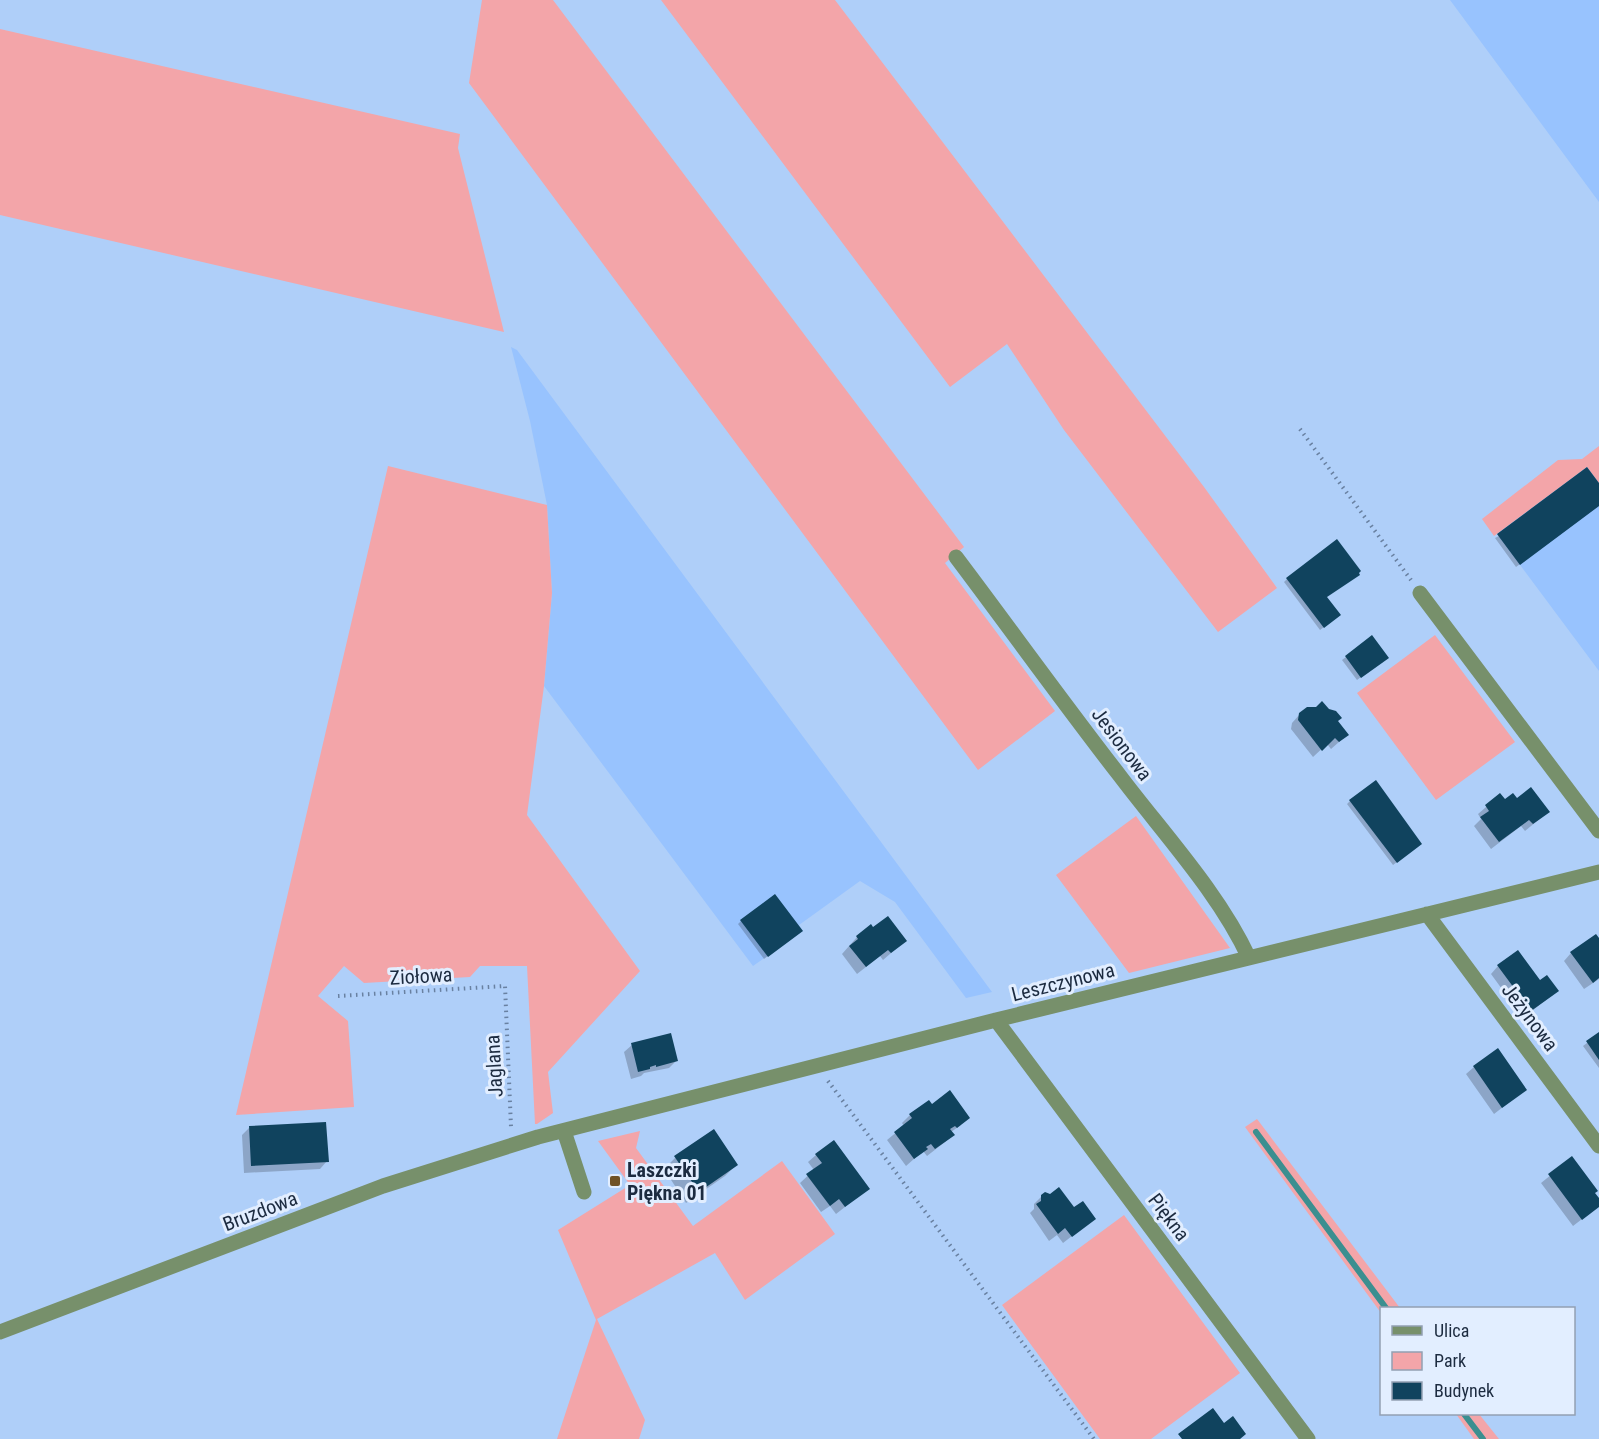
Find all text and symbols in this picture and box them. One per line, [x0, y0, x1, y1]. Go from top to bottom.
street label: Jesionowa [1087, 703, 1157, 785]
street label: Leszczynowa [1009, 958, 1117, 1006]
street label: Ziołowa [389, 962, 453, 990]
street label: Jeżynowa [1497, 978, 1563, 1056]
street label: Jaglana [480, 1034, 508, 1098]
place label: Laszczki Piękna 01 [627, 1158, 707, 1205]
marker: Laszczki Piękna 01 [608, 1174, 622, 1188]
street label: Bruzdowa [219, 1186, 301, 1236]
street label: Piękna [1143, 1188, 1195, 1246]
legend [1380, 1307, 1575, 1415]
text: Ulica [1434, 1320, 1469, 1341]
text: Park [1434, 1350, 1466, 1371]
text: Budynek [1434, 1380, 1494, 1401]

